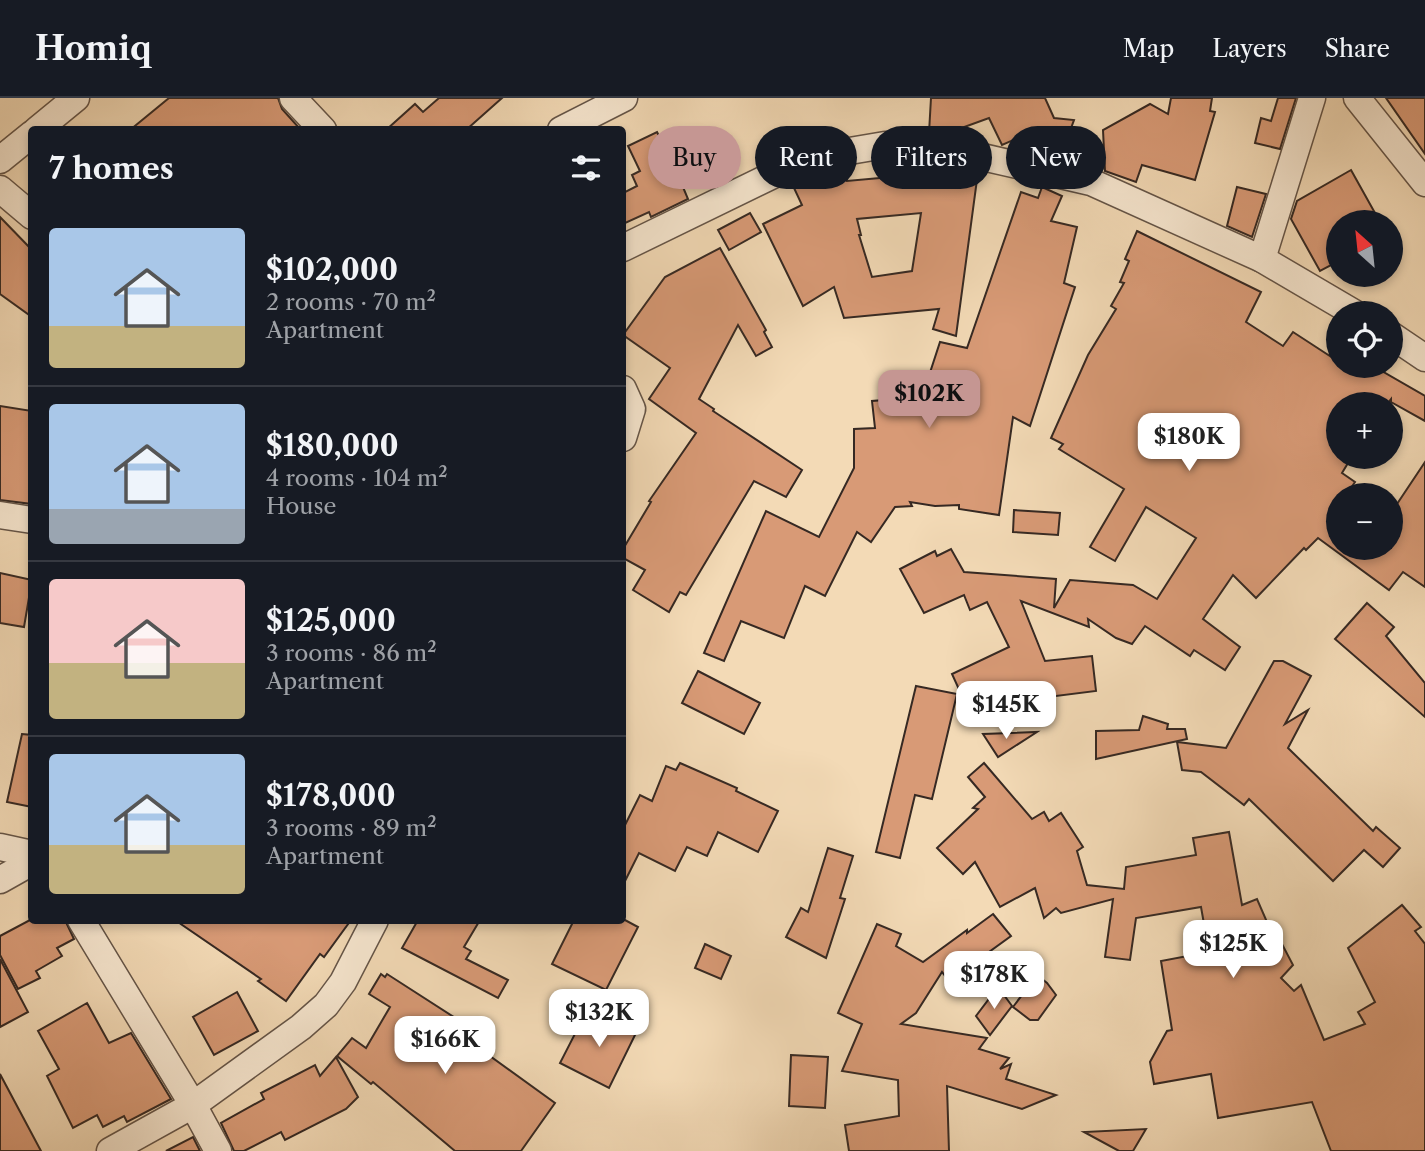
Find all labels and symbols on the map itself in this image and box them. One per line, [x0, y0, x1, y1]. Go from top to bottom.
north arrow [1326, 210, 1404, 287]
pin: $102K [880, 370, 978, 430]
pin: $180K [1140, 414, 1238, 473]
pin: $145K [957, 682, 1055, 741]
pin: $125K [1184, 920, 1282, 980]
pin: $178K [945, 951, 1043, 1011]
pin: $132K [550, 990, 648, 1049]
pin: $166K [396, 1016, 494, 1076]

